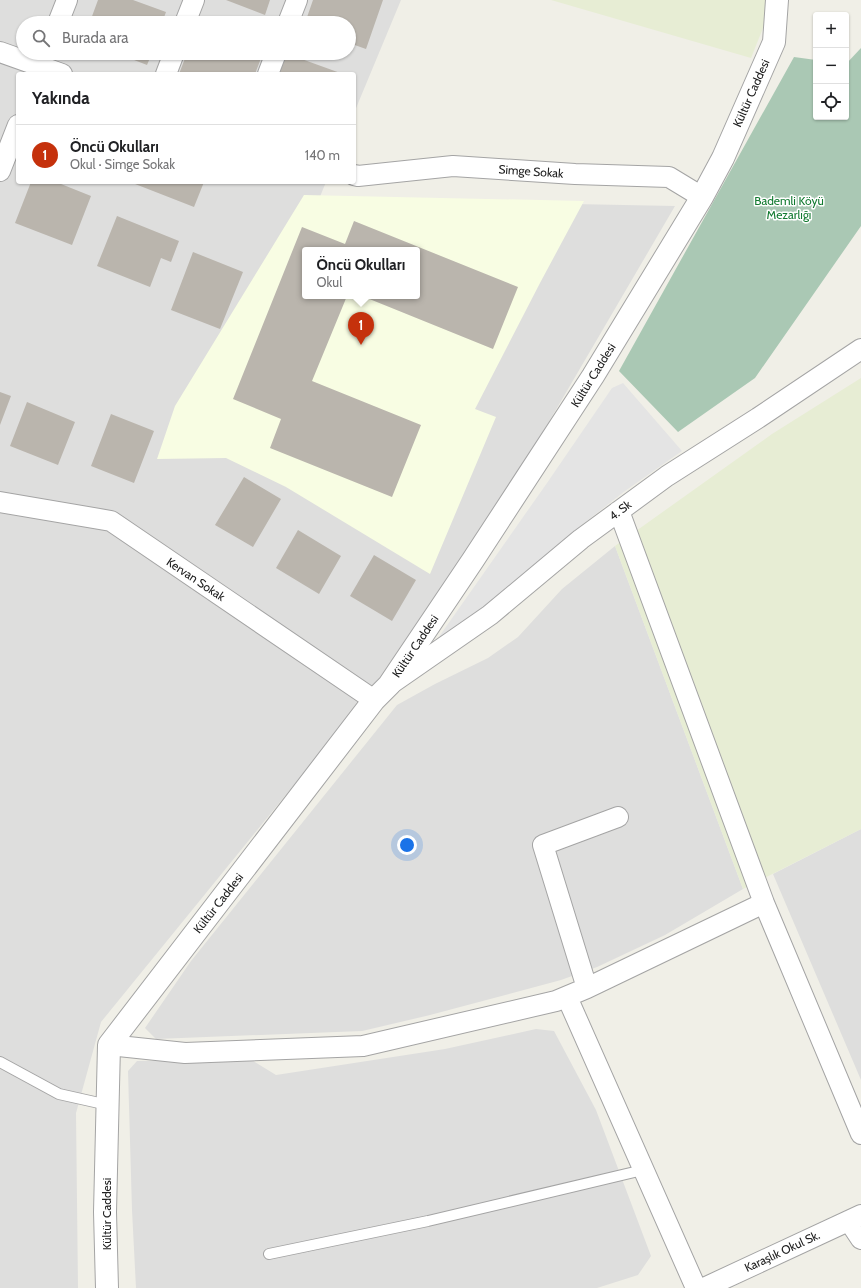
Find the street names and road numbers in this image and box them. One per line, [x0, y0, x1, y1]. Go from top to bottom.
street label: Kültür Caddesi [729, 57, 773, 129]
street label: Simge Sokak [498, 161, 565, 181]
street label: Kültür Caddesi [567, 340, 619, 410]
street label: 4. Sk [606, 496, 635, 523]
street label: Kervan Sokak [164, 554, 229, 604]
street label: Kültür Caddesi [389, 612, 441, 680]
street label: Kültür Caddesi [190, 870, 246, 936]
street label: Kültür Caddesi [99, 1178, 114, 1250]
street label: Karaşlık Okul Sk. [742, 1227, 822, 1275]

